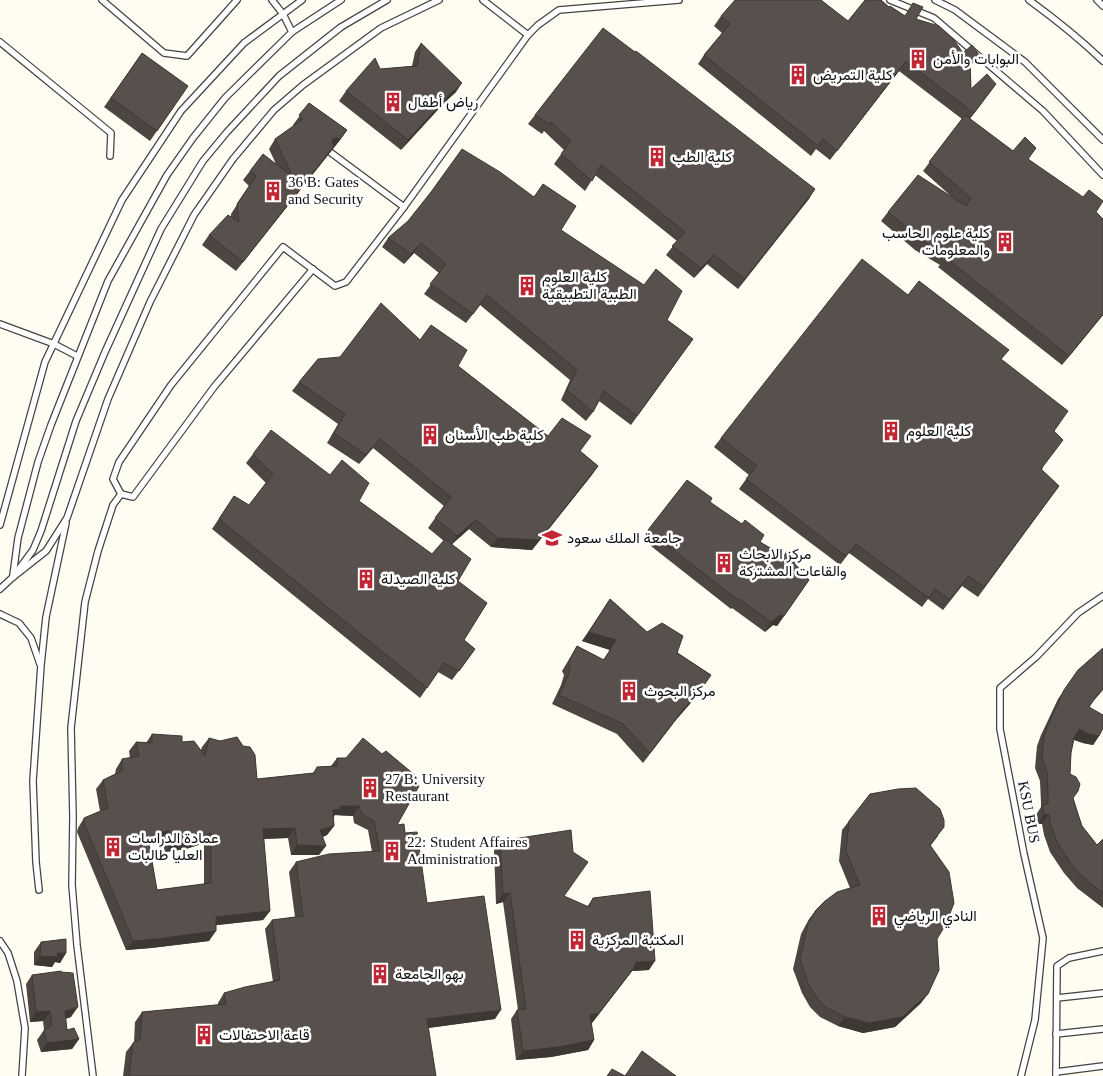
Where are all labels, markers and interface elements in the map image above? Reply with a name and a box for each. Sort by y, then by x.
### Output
building icon: البوابات والأمن [907,48,929,70]
place label: البوابات والأمن [933,50,1019,69]
building icon: كلية التمريض [787,64,809,86]
place label: كلية التمريض [813,67,893,85]
building icon: رياض أطفال [382,91,404,113]
place label: رياض أطفال [408,94,478,112]
building icon: كلية الطب [646,146,668,168]
place label: كلية الطب [672,149,733,166]
place label: 36 B: Gates and Security [288,174,364,207]
building icon: 36 B: Gates and Security [262,180,284,202]
place label: كلية علوم الحاسب والمعلومات [882,225,990,259]
building icon: كلية علوم الحاسب والمعلومات [994,231,1016,253]
place label: كلية العلوم الطبية التطبيقية [542,269,637,303]
building icon: كلية العلوم الطبية التطبيقية [516,275,538,297]
building icon: كلية العلوم [880,420,902,442]
place label: كلية العلوم [906,423,971,441]
building icon: كلية طب الأسنان [419,424,441,446]
place label: كلية طب الأسنان [445,426,544,444]
school or university icon: جامعة الملك سعود [541,527,563,549]
place label: جامعة الملك سعود [567,530,682,547]
place label: مركز الابحاث والقاعات المشتركة [739,546,847,580]
building icon: مركز الابحاث والقاعات المشتركة [713,552,735,574]
building icon: كلية الصيدلة [355,568,377,590]
place label: كلية الصيدلة [381,571,456,588]
building icon: مركز البحوث [618,680,640,702]
place label: مركز البحوث [644,683,716,700]
place label: 27 B: University Restaurant [385,771,485,804]
building icon: 27 B: University Restaurant [359,777,381,799]
street label: KSU BUS [1015,780,1043,844]
place label: عمادة الدراسات العليا طالبات [128,830,219,864]
place label: 22: Student Affaires Administration [407,834,528,867]
building icon: عمادة الدراسات العليا طالبات [102,836,124,858]
building icon: 22: Student Affaires Administration [381,840,403,862]
building icon: النادي الرياضي [868,905,890,927]
place label: النادي الرياضي [894,908,977,929]
building icon: المكتبة المركزية [566,929,588,951]
place label: المكتبة المركزية [592,932,684,949]
building icon: بهو الجامعة [369,963,391,985]
place label: بهو الجامعة [395,966,464,983]
building icon: قاعة الاحتفالات [193,1024,215,1046]
place label: قاعة الاحتفالات [219,1027,310,1043]

